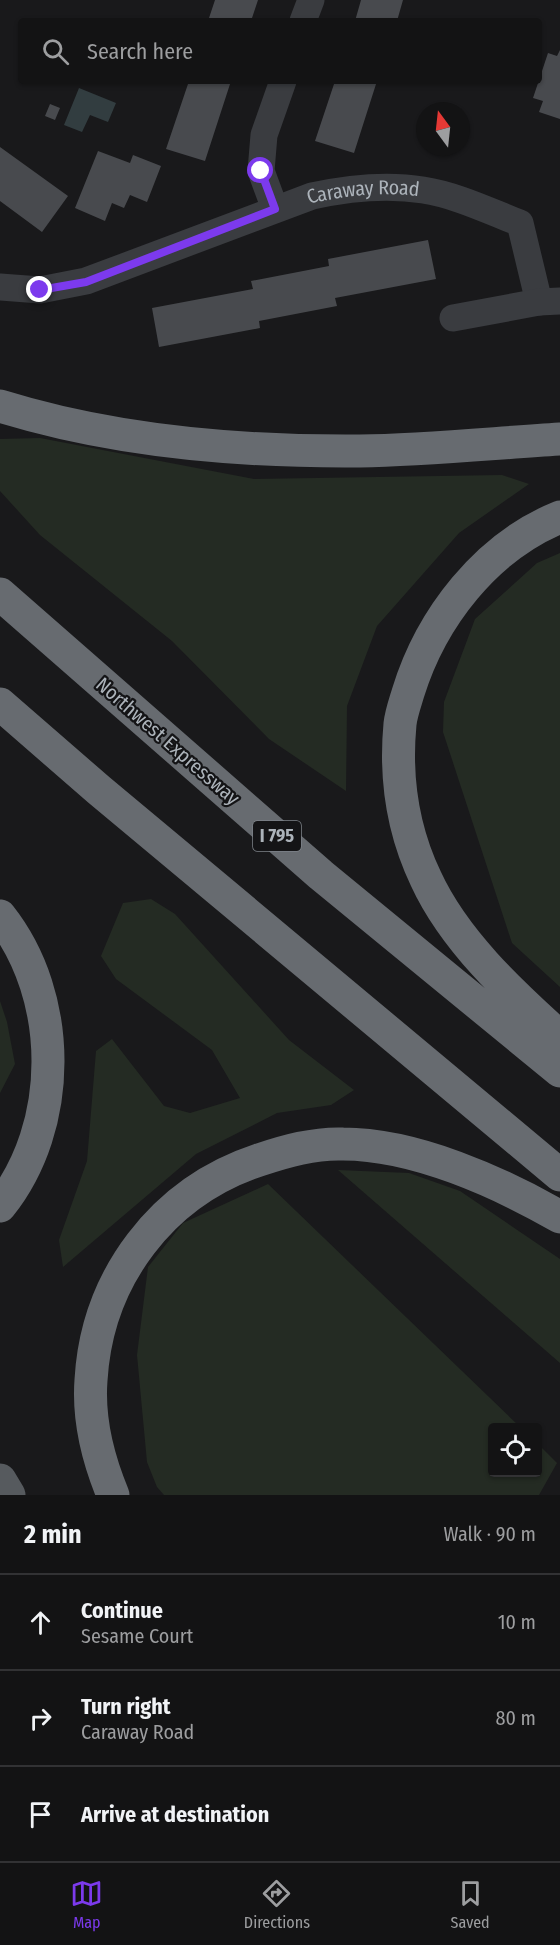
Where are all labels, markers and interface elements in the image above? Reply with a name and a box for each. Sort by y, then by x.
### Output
search box [18,18,542,84]
icon: search [39,35,72,68]
text: Search here [87,38,193,65]
north arrow [416,102,470,156]
route start [247,157,273,183]
street label: Caraway Road [303,175,421,209]
route end [26,276,52,302]
street label: Northwest Expressway [91,672,245,810]
road number: I 795 [253,821,301,851]
map controls [488,1423,542,1477]
button: locate [488,1423,542,1477]
text: 2 min [24,1519,82,1550]
text: Walk · 90 m [444,1522,536,1546]
text: Continue [81,1597,163,1624]
icon: ahead [24,1606,57,1639]
text: 10 m [498,1610,536,1634]
text: Sesame Court [81,1624,193,1648]
text: Turn right [81,1693,170,1720]
icon: right [24,1702,57,1735]
text: 80 m [496,1706,536,1730]
text: Caraway Road [81,1720,194,1744]
icon: arrive [24,1798,57,1831]
text: Arrive at destination [81,1801,269,1828]
tab: Map [70,1877,103,1932]
tab: Directions [244,1877,310,1932]
tab: Saved [451,1877,490,1932]

